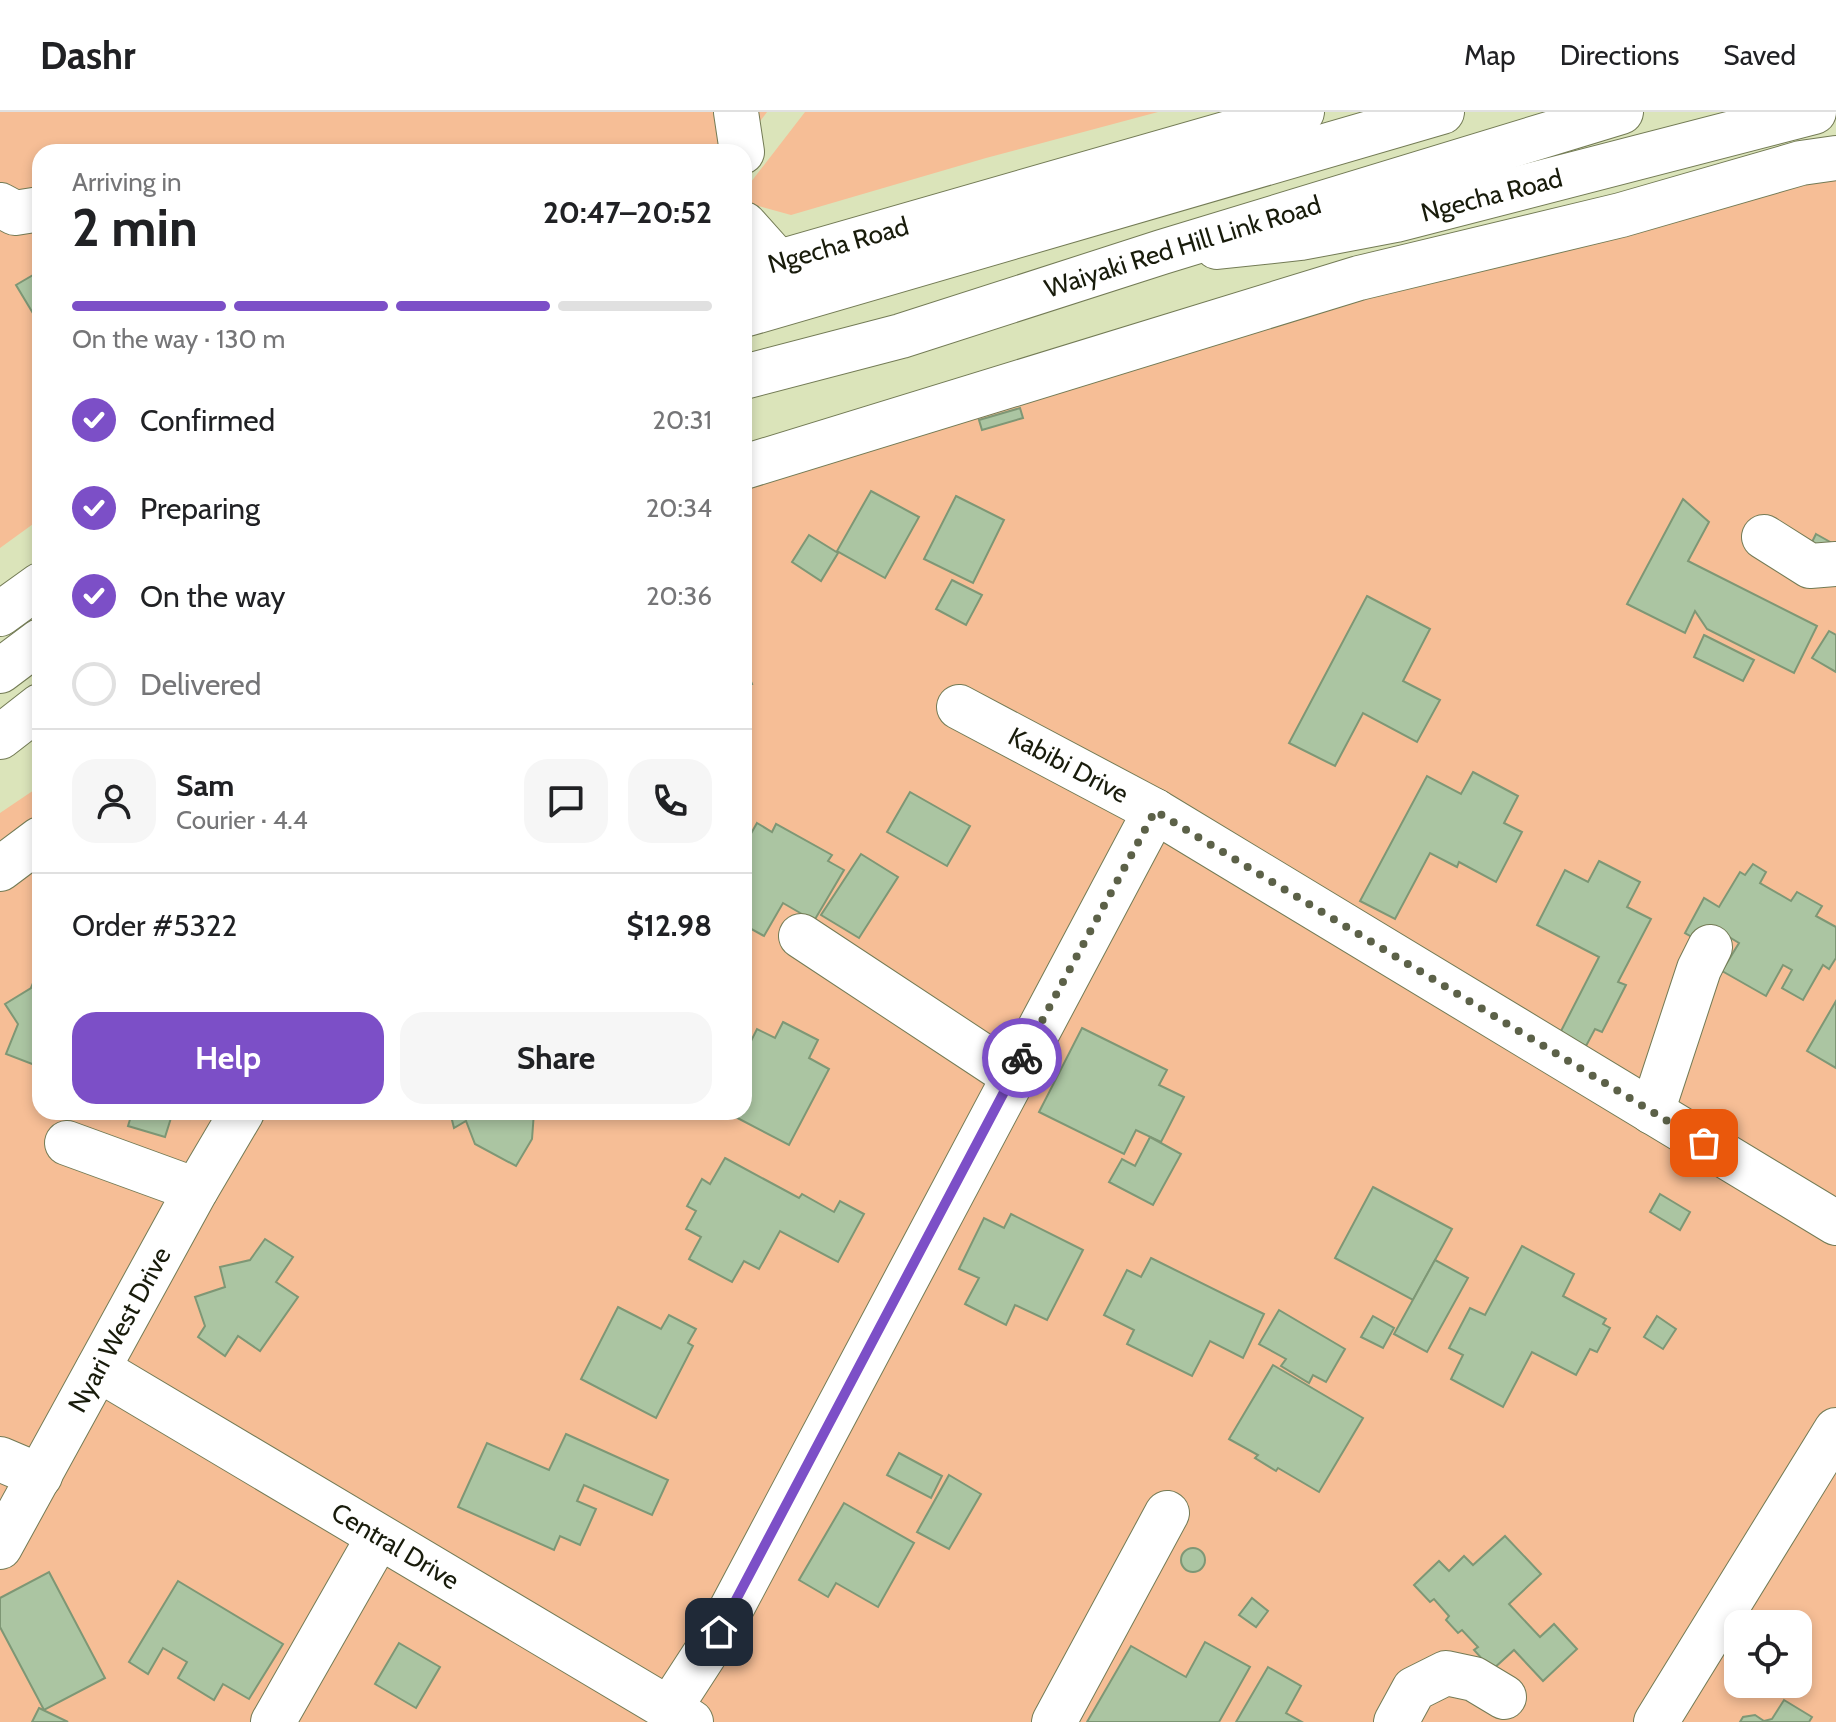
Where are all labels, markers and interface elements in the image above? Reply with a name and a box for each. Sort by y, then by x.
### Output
text: Dashr [40,32,136,79]
text: Map [1464,38,1516,72]
text: Directions [1560,38,1679,72]
text: Saved [1723,38,1796,72]
street label: Ngecha Road [1418,162,1566,229]
text: Arriving in [72,166,182,198]
street label: Waiyaki Red Hill Link Road [1041,188,1325,305]
text: 20:47–20:52 [543,194,712,231]
text: 2 min [72,196,198,259]
street label: Ngecha Road [764,210,912,280]
text: On the way · 130 m [72,323,285,355]
icon: check [72,398,116,442]
text: Confirmed [140,402,275,439]
text: 20:31 [652,404,712,436]
icon: check [72,486,116,530]
text: Preparing [140,490,260,527]
text: 20:34 [646,492,712,524]
icon: check [72,574,116,618]
text: On the way [140,578,285,615]
text: 20:36 [646,580,712,612]
text: Delivered [140,666,261,703]
street label: Kabibi Drive [1003,720,1134,810]
button: person [72,759,156,843]
button: chat [524,759,608,843]
button: phone [628,759,712,843]
text: Sam [176,767,234,804]
text: Courier · 4.4 [176,804,308,836]
text: Order #5322 [72,907,237,944]
text: $12.98 [626,907,712,944]
button: Help [72,1012,384,1104]
button: Share [400,1012,712,1104]
courier [982,1018,1062,1098]
icon: bike [1000,1036,1044,1080]
pin [1670,1109,1738,1177]
icon: bag [1682,1121,1726,1165]
street label: Nyari West Drive [61,1241,178,1418]
street label: Central Drive [326,1496,465,1596]
pin [685,1598,753,1666]
icon: home [697,1610,741,1654]
map controls [1724,1610,1812,1698]
button: locate [1724,1610,1812,1698]

